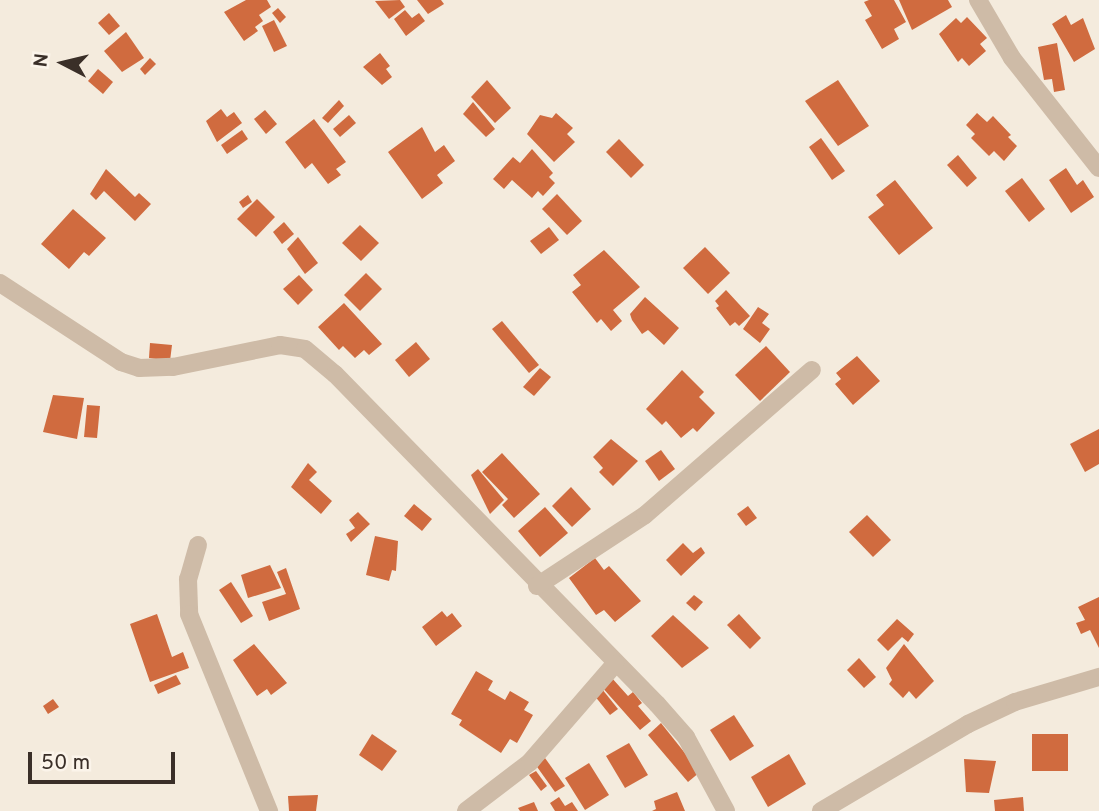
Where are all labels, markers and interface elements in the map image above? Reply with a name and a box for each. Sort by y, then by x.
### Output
north arrow [28,28,98,98]
text: N [29,52,55,69]
scale bar [32,738,178,782]
text: 50 m [41,750,90,777]

